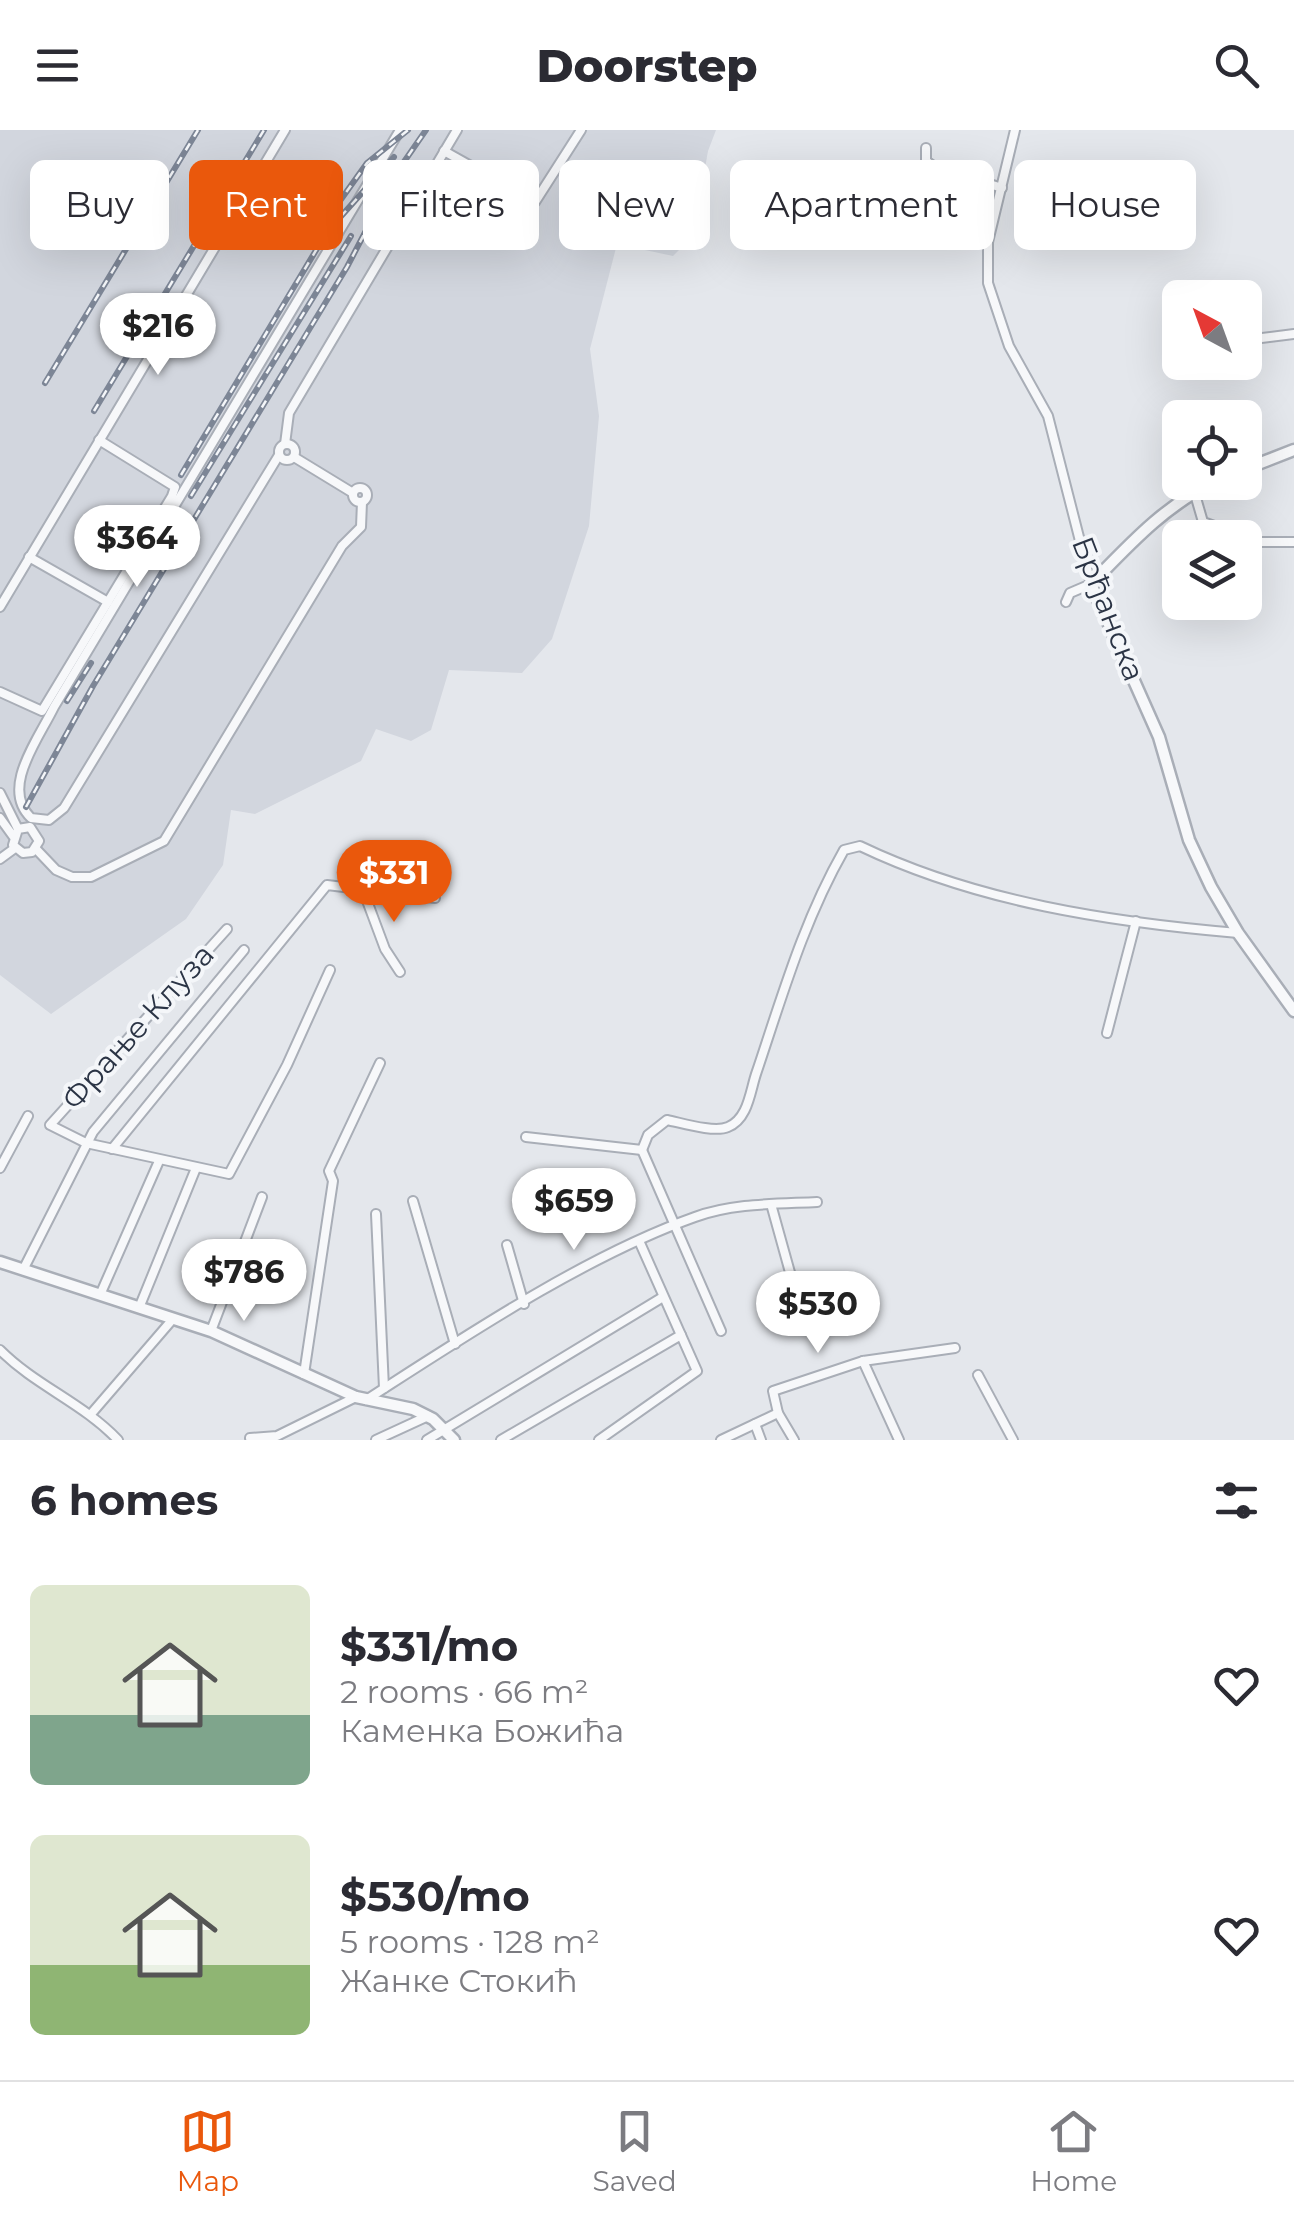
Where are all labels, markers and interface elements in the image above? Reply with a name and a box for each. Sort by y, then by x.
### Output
icon: menu [30,38,85,93]
text: Doorstep [536,38,758,93]
icon: search [1209,38,1264,93]
chip: Buy [30,160,169,250]
chip: Rent [189,160,343,250]
chip: Filters [363,160,539,250]
chip: New [559,160,710,250]
chip: Apartment [730,160,994,250]
chip: House [1014,160,1196,250]
north arrow [1162,280,1262,380]
map controls [1162,280,1262,620]
pin: $216 [99,293,217,378]
text: $216 [122,306,194,345]
button: locate [1162,400,1262,500]
pin: $364 [78,505,196,590]
text: $364 [96,518,178,557]
button: layers [1162,520,1262,620]
street label: Брђанска [1064,531,1153,686]
pin: $331 [335,840,453,925]
text: $331 [359,853,429,892]
street label: Фрање Клуза [54,936,222,1117]
pin: $659 [515,1168,633,1253]
text: $659 [534,1181,614,1220]
pin: $786 [185,1239,303,1324]
text: $786 [204,1252,284,1291]
pin: $530 [759,1271,877,1356]
text: $530 [778,1284,858,1323]
icon: filters [1209,1473,1264,1528]
text: 6 homes [30,1474,218,1526]
text: $331/mo [340,1620,518,1672]
icon: home [110,1625,230,1745]
icon: heart [1209,1658,1264,1713]
text: 2 rooms · 66 m² [340,1672,589,1711]
text: Каменка Божића [340,1711,624,1750]
text: $530/mo [340,1870,530,1922]
icon: home [110,1875,230,1995]
icon: heart [1209,1908,1264,1963]
text: 5 rooms · 128 m² [340,1922,600,1961]
text: Жанке Стокић [340,1961,578,2000]
tab: Map [177,2104,239,2198]
tab: Saved [593,2104,677,2198]
tab: Home [1030,2104,1117,2198]

